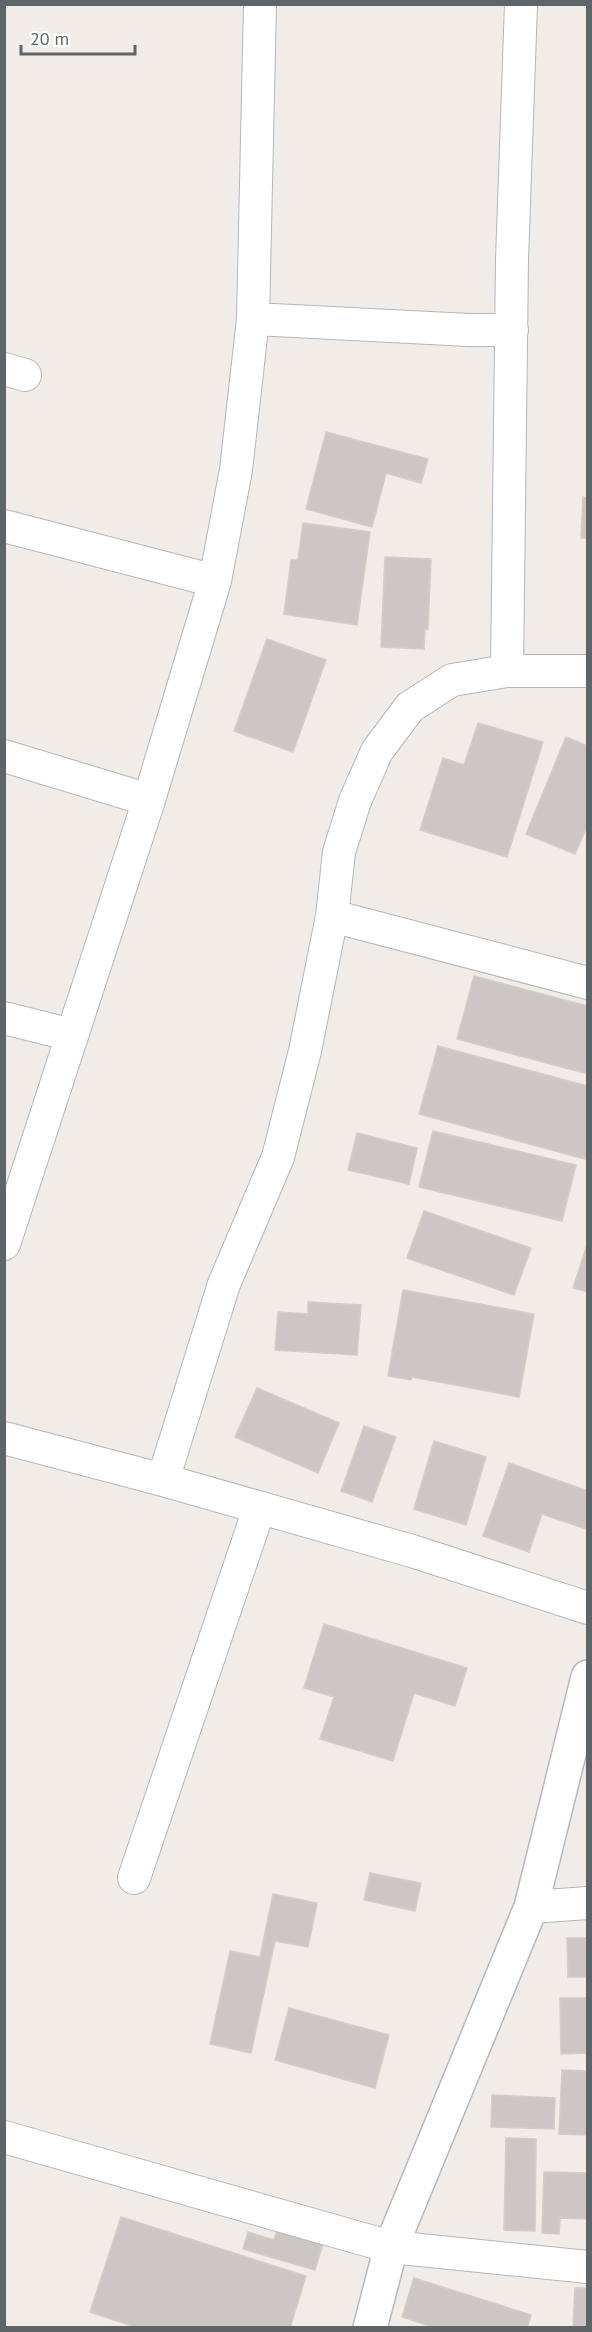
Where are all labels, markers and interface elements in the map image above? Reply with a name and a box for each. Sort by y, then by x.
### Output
scale bar [21,18,135,56]
text: 20 m [30,27,69,50]

